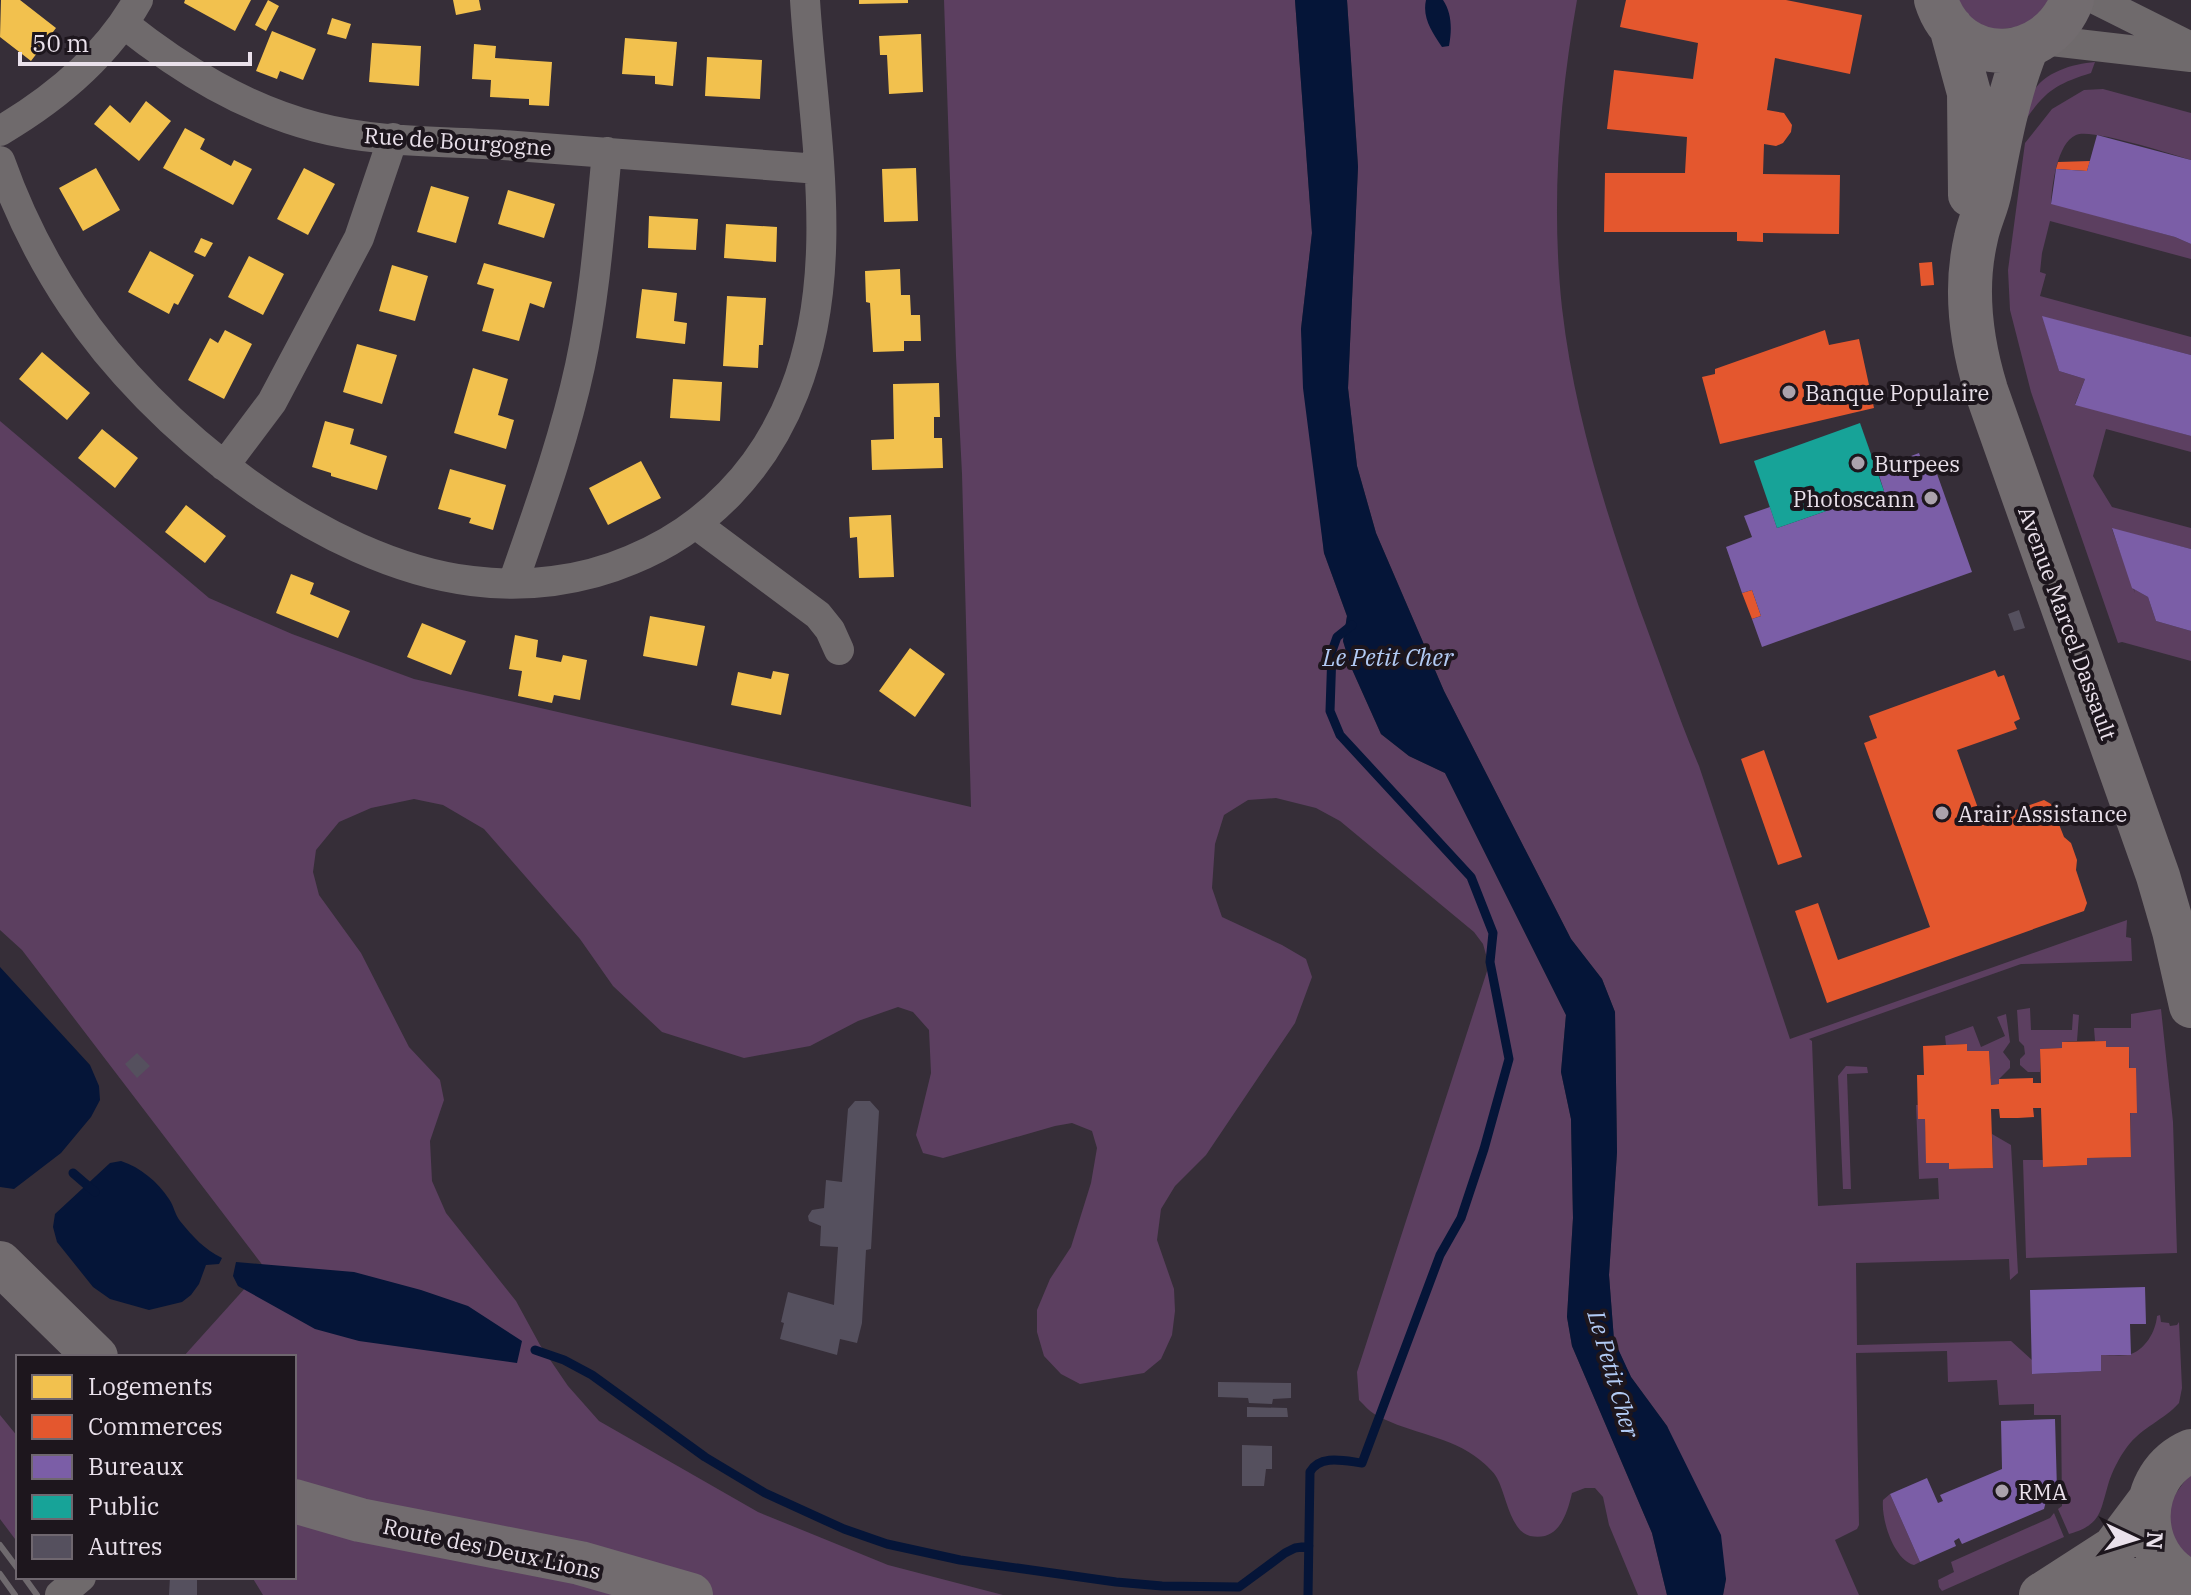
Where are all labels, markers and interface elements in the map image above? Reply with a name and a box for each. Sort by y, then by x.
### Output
scale bar [20,16,250,66]
text: 50 m [32,27,89,59]
street label: Rue de Bourgogne [363,120,553,162]
place label: Banque Populaire [1805,378,1989,407]
marker: Banque Populaire [1780,383,1798,401]
place label: Burpees [1874,449,1960,478]
marker: Burpees [1849,454,1867,472]
place label: Photoscann [1793,484,1915,513]
marker: Photoscann [1922,489,1940,507]
street label: Avenue Marcel Dassault [2012,502,2124,744]
water label: Le Petit Cher [1322,641,1455,673]
place label: Arair Assistance [1958,799,2127,828]
marker: Arair Assistance [1933,804,1951,822]
water label: Le Petit Cher [1580,1306,1648,1443]
legend [16,1355,296,1579]
text: Logements [88,1370,213,1402]
text: Commerces [88,1410,223,1442]
text: Bureaux [88,1450,184,1482]
place label: RMA [2018,1477,2067,1506]
marker: RMA [1993,1482,2011,1500]
text: Public [88,1490,159,1522]
north arrow [2095,1499,2175,1579]
street label: Route des Deux Lions [381,1511,603,1585]
text: Autres [88,1530,163,1562]
text: N [2140,1531,2171,1550]

